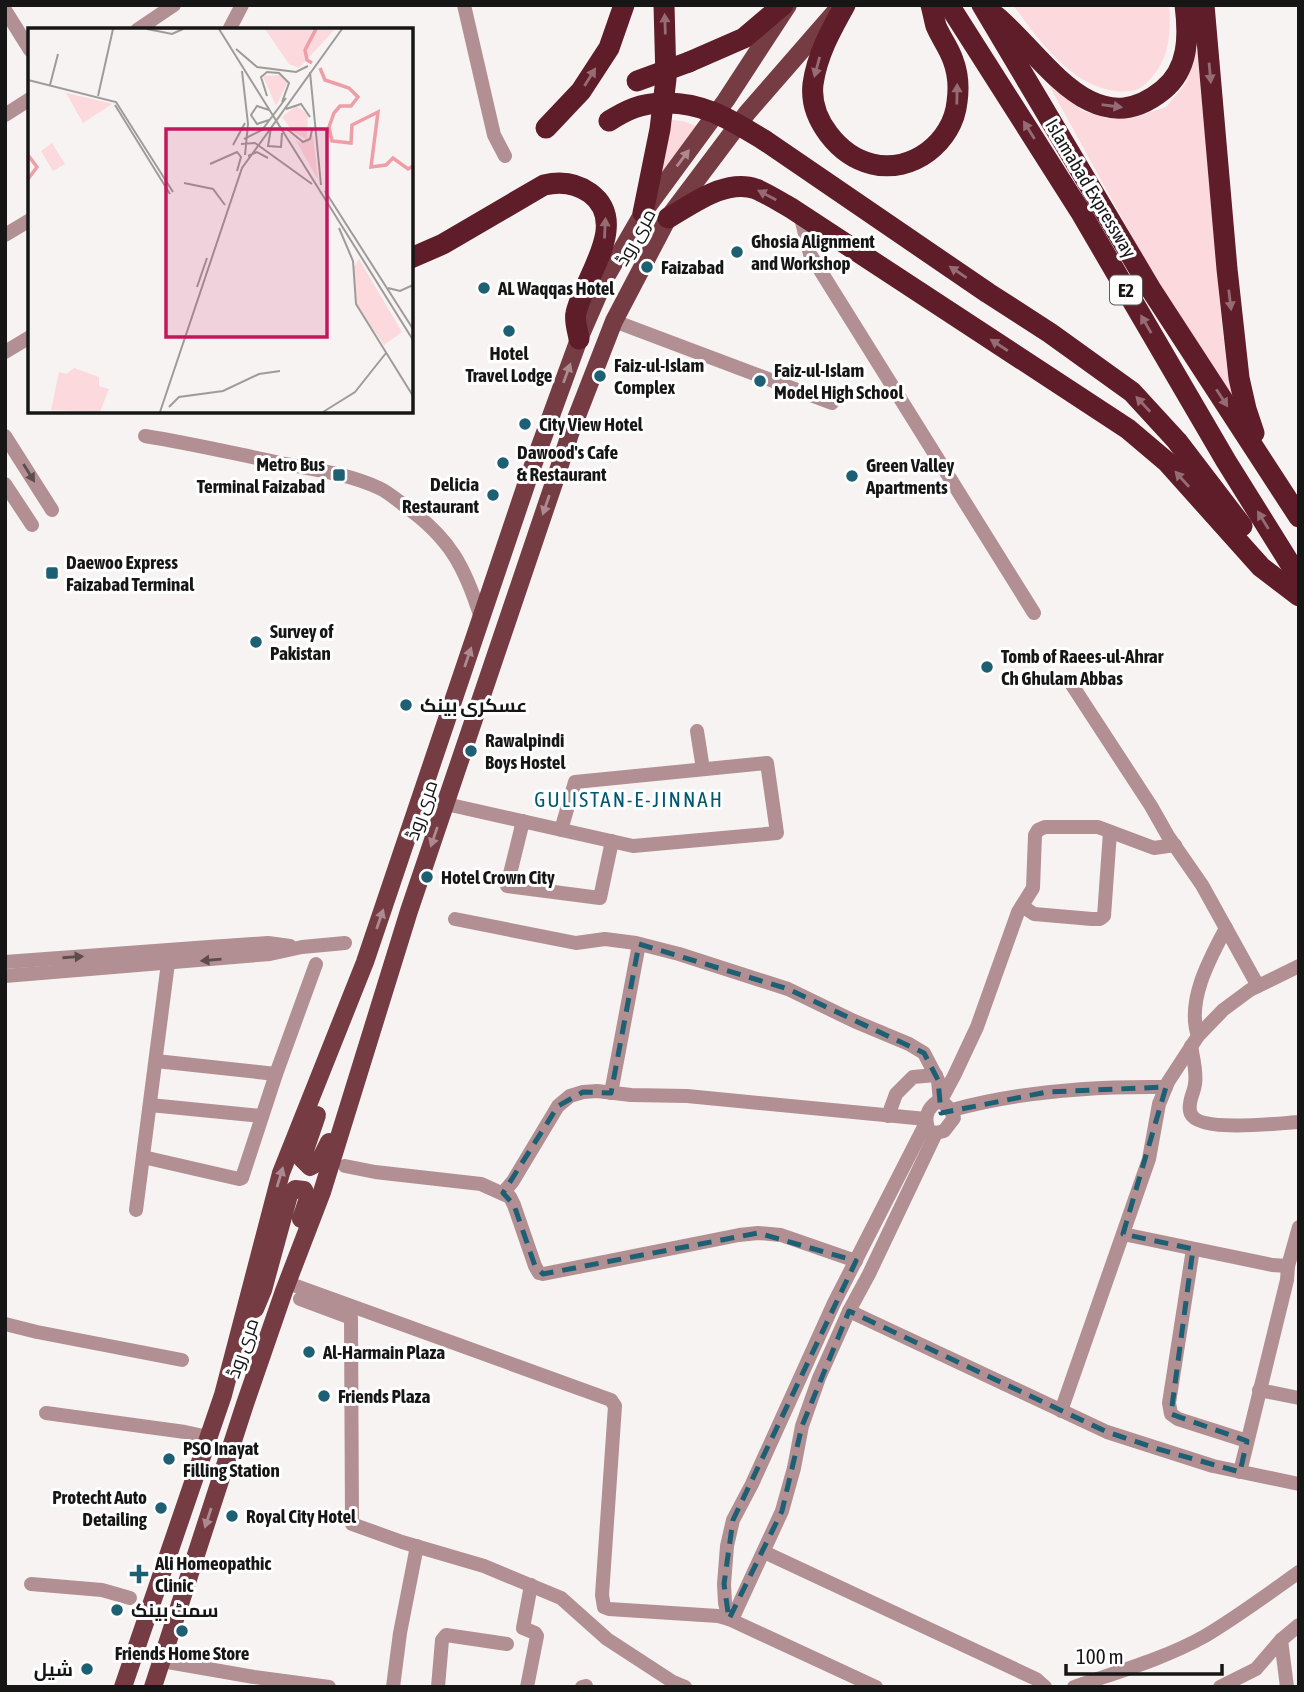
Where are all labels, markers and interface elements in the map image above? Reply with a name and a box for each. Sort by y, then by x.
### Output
one-way arrow [659,13,670,35]
inset map [28,28,413,413]
one-way arrow [811,56,822,78]
one-way arrow [1205,62,1216,84]
one-way arrow [584,67,597,86]
one-way arrow [951,82,963,104]
one-way arrow [1101,101,1123,112]
street label: Islamabad Expressway [1041,115,1141,261]
one-way arrow [1022,120,1035,139]
one-way arrow [676,149,690,167]
one-way arrow [757,189,777,200]
street label: مری روڈ [610,205,661,270]
one-way arrow [599,217,610,239]
place label: Ghosia Alignment and Workshop [751,230,875,274]
marker: Ghosia Alignment and Workshop [729,244,745,260]
place label: Faizabad [661,256,724,278]
marker: Faizabad [639,259,655,275]
one-way arrow [948,266,968,279]
road number: E2 [1110,276,1142,304]
place label: AL Waqqas Hotel [497,277,615,299]
marker: AL Waqqas Hotel [476,280,492,296]
one-way arrow [1225,289,1236,311]
one-way arrow [1140,315,1153,334]
marker: Hotel Travel Lodge [501,323,517,339]
one-way arrow [990,338,1008,352]
place label: Hotel Travel Lodge [466,342,553,386]
place label: Faiz-ul-Islam Complex [614,354,704,398]
place label: Faiz-ul-Islam Model High School [774,359,904,403]
one-way arrow [562,363,573,384]
marker: Faiz-ul-Islam Complex [592,368,608,384]
marker: Faiz-ul-Islam Model High School [752,373,768,389]
one-way arrow [1215,388,1228,408]
one-way arrow [1135,395,1151,413]
place label: City View Hotel [539,413,644,435]
marker: City View Hotel [517,416,533,432]
place label: Dawood's Cafe & Restaurant [517,441,619,485]
place label: Metro Bus Terminal Faizabad [197,453,325,497]
place label: Green Valley Apartments [865,454,955,498]
marker: Dawood's Cafe & Restaurant [495,455,511,471]
one-way arrow [22,463,35,483]
marker: Metro Bus Terminal Faizabad [331,467,347,483]
marker: Green Valley Apartments [844,468,860,484]
one-way arrow [1174,470,1190,488]
place label: Delicia Restaurant [402,473,480,517]
marker: Delicia Restaurant [485,487,501,503]
one-way arrow [540,495,551,516]
one-way arrow [1256,510,1269,529]
place label: Daewoo Express Faizabad Terminal [66,551,195,595]
marker: Daewoo Express Faizabad Terminal [44,565,60,581]
place label: Survey of Pakistan [270,620,334,664]
marker: Survey of Pakistan [248,634,264,650]
place label: Tomb of Raees-ul-Ahrar Ch Ghulam Abbas [1001,645,1164,689]
one-way arrow [463,647,474,668]
marker: Tomb of Raees-ul-Ahrar Ch Ghulam Abbas [979,659,995,675]
place label: عسکری بینک [420,694,527,717]
marker: عسکری بینک [398,697,414,713]
place label: Rawalpindi Boys Hostel [485,729,566,773]
marker: Rawalpindi Boys Hostel [463,743,479,759]
street label: مری روڈ [400,777,442,843]
district label: GULISTAN-E-JINNAH [534,787,724,811]
one-way arrow [428,827,439,848]
place label: Hotel Crown City [441,866,555,888]
marker: Hotel Crown City [419,869,435,885]
one-way arrow [375,909,386,930]
one-way arrow [63,951,85,962]
one-way arrow [200,954,222,965]
one-way arrow [276,1166,286,1187]
street label: مری روڈ [221,1315,263,1381]
place label: Al-Harmain Plaza [322,1341,445,1363]
marker: Al-Harmain Plaza [301,1344,317,1360]
place label: Friends Plaza [338,1385,430,1407]
marker: Friends Plaza [316,1388,332,1404]
place label: PSO Inayat Filling Station [183,1437,280,1481]
marker: PSO Inayat Filling Station [161,1451,177,1467]
place label: Protecht Auto Detailing [52,1486,148,1530]
marker: Protecht Auto Detailing [153,1500,169,1516]
place label: Royal City Hotel [246,1505,357,1527]
one-way arrow [202,1507,213,1528]
marker: Royal City Hotel [224,1508,240,1524]
place label: Ali Homeopathic Clinic [154,1552,271,1596]
marker: Ali Homeopathic Clinic [129,1564,149,1584]
place label: سمٹ بینک [131,1599,218,1621]
marker: سمٹ بینک [109,1602,125,1618]
marker: Friends Home Store [174,1623,190,1639]
scale bar [1066,1632,1222,1676]
place label: Friends Home Store [115,1642,250,1664]
text: 100 m [1076,1644,1124,1668]
place label: شیل [34,1658,73,1681]
marker: شیل [79,1661,95,1677]

